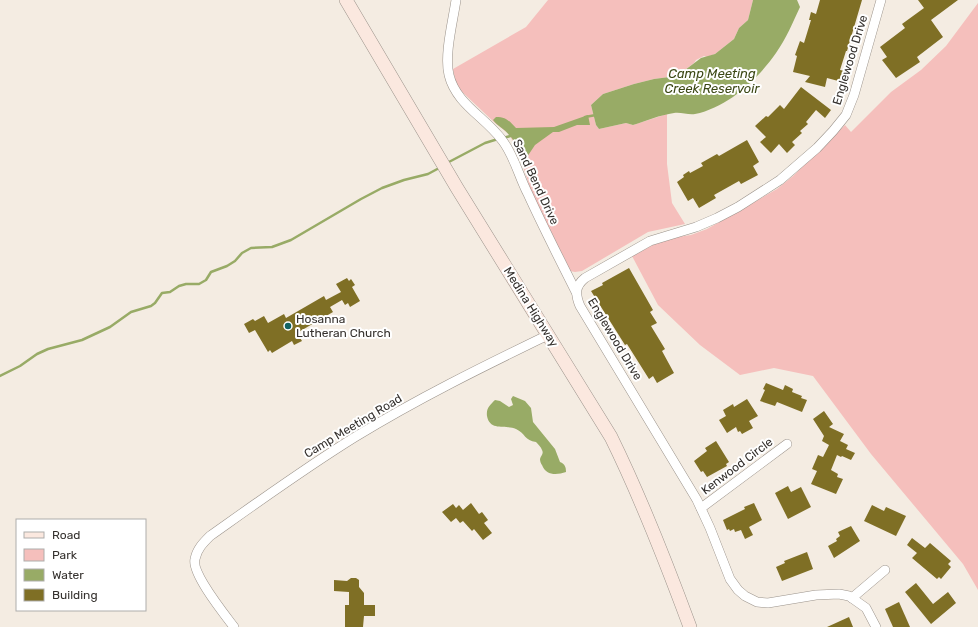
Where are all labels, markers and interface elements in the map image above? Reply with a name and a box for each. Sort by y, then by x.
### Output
street label: Englewood Drive [830,13,870,107]
water label: Camp Meeting Creek Reservoir [665,66,760,96]
street label: Sand Bend Drive [510,137,562,227]
street label: Medina Highway [501,264,561,350]
street label: Englewood Drive [585,295,645,383]
place label: Hosanna Lutheran Church [296,312,391,340]
marker: Hosanna Lutheran Church [283,321,293,331]
street label: Camp Meeting Road [302,391,404,461]
street label: Kenwood Circle [699,434,776,497]
legend [16,519,146,611]
text: Road [52,528,80,542]
text: Park [52,548,78,562]
text: Water [52,568,84,582]
text: Building [52,588,98,602]

